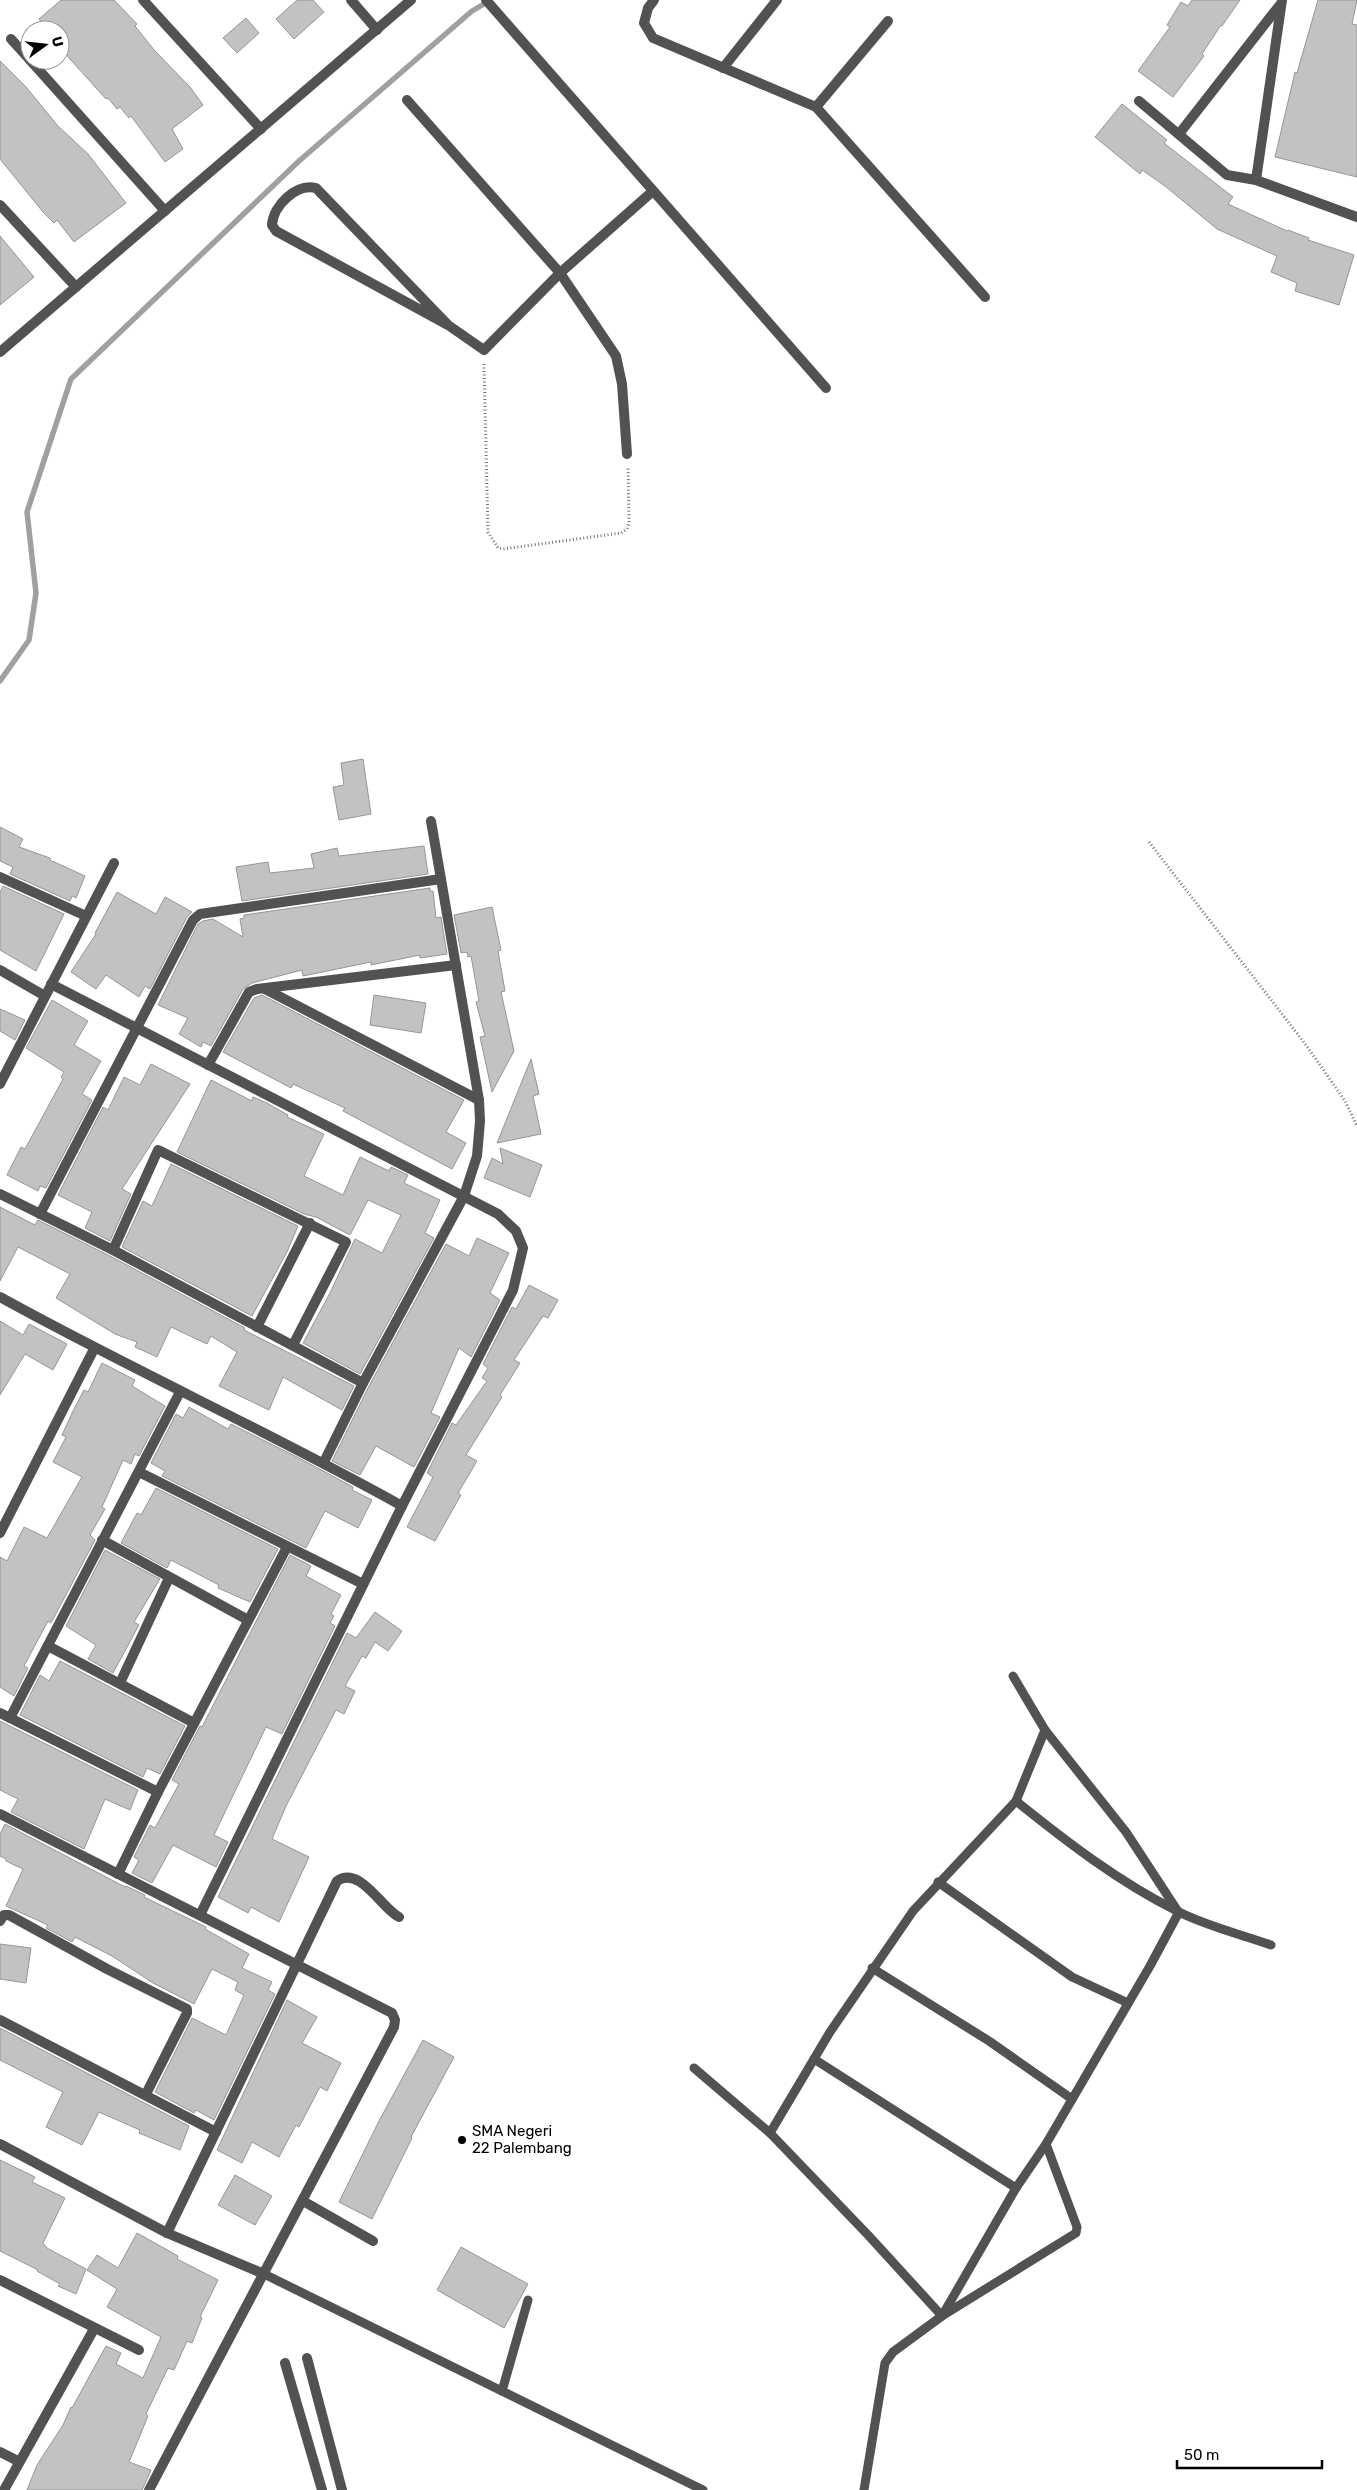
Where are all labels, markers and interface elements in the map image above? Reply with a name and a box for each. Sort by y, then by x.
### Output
north arrow [20,20,70,70]
text: U [48,35,67,49]
place label: SMA Negeri 22 Palembang [472,2122,572,2157]
marker: SMA Negeri 22 Palembang [456,2134,468,2146]
scale bar [1177,2438,1322,2470]
text: 50 m [1184,2446,1219,2464]

